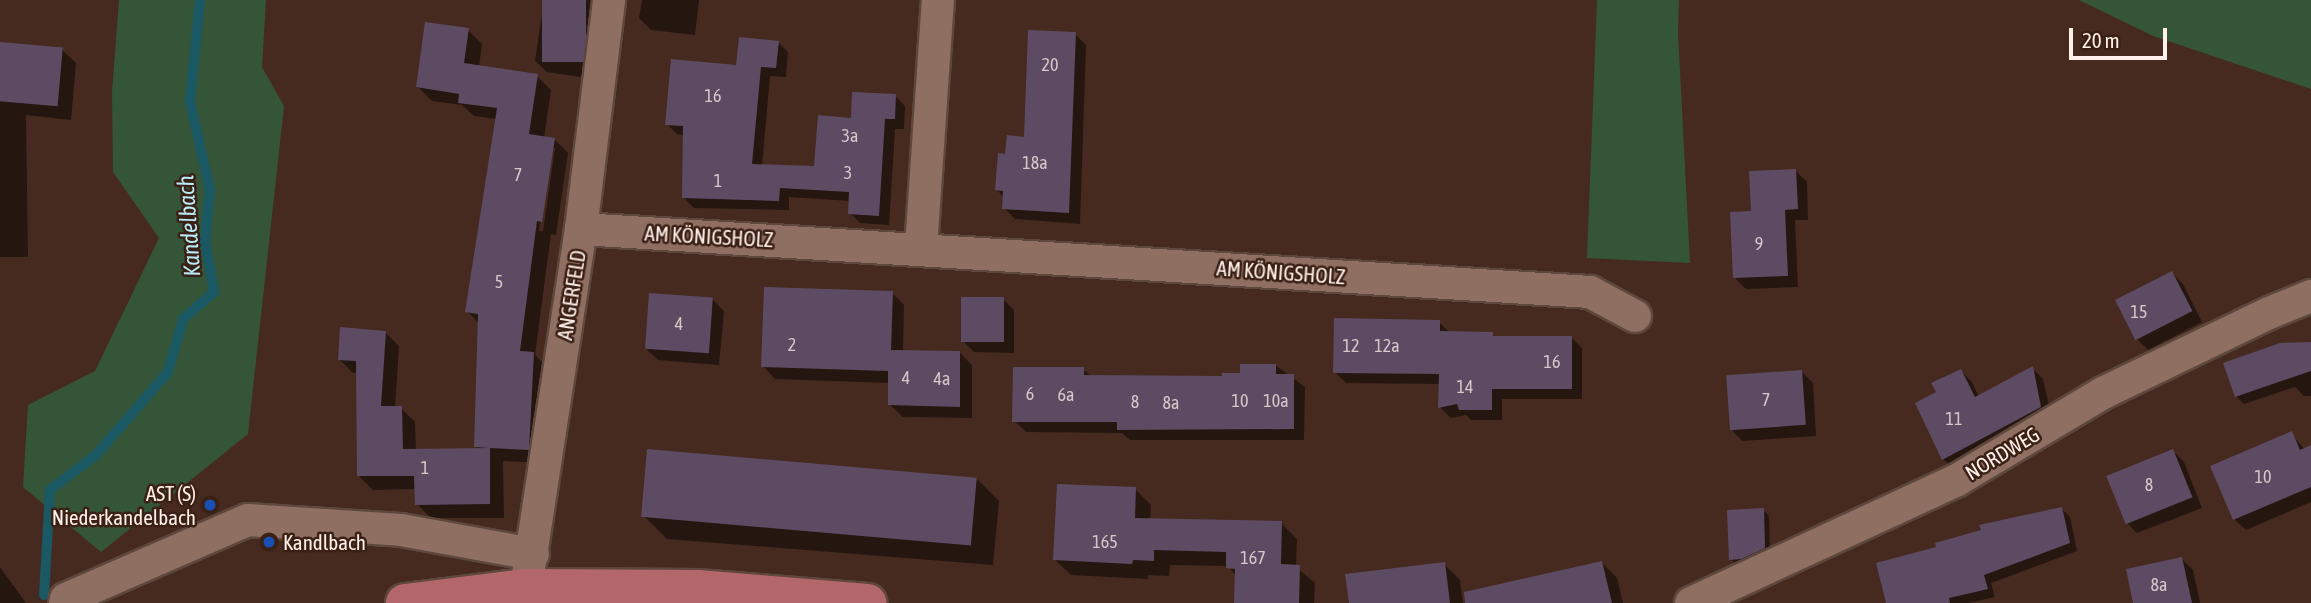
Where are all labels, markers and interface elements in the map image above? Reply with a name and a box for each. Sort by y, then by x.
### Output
scale bar [2073,14,2171,58]
text: 20 m [2082,28,2120,52]
house number: 20 [1042,54,1058,76]
house number: 16 [705,85,721,107]
house number: 3a [842,125,858,147]
house number: 18a [1022,152,1048,174]
house number: 3 [844,162,852,184]
house number: 7 [514,164,522,186]
house number: 1 [714,170,722,192]
water label: Kandelbach [172,174,206,278]
street label: AM KÖNIGSHOLZ [644,220,774,252]
house number: 9 [1755,233,1763,255]
street label: ANGERFELD [551,248,591,342]
street label: AM KÖNIGSHOLZ [1216,255,1346,289]
house number: 5 [495,271,503,293]
house number: 15 [2131,301,2147,323]
house number: 4 [675,313,683,335]
house number: 2 [788,334,796,356]
house number: 12 [1343,335,1359,357]
house number: 12a [1374,335,1400,357]
house number: 16 [1544,351,1560,373]
house number: 4 [902,367,910,389]
house number: 4a [934,368,950,390]
house number: 14 [1457,376,1473,398]
house number: 6 [1026,383,1034,405]
house number: 6a [1058,384,1074,406]
house number: 7 [1762,389,1770,411]
house number: 10 [1232,390,1248,412]
house number: 10a [1263,390,1289,412]
house number: 8 [1131,391,1139,413]
house number: 8a [1163,392,1179,414]
house number: 11 [1946,408,1962,430]
street label: NORDWEG [1960,421,2044,485]
house number: 1 [421,457,429,479]
house number: 10 [2255,466,2271,488]
house number: 8 [2145,474,2153,496]
place label: AST (S) Niederkandelbach [52,480,196,530]
marker: AST (S) Niederkandelbach [202,497,218,513]
place label: Kandlbach [283,529,366,555]
house number: 165 [1092,531,1118,553]
marker: Kandlbach [261,534,277,550]
house number: 167 [1240,547,1266,569]
house number: 8a [2151,574,2167,596]

